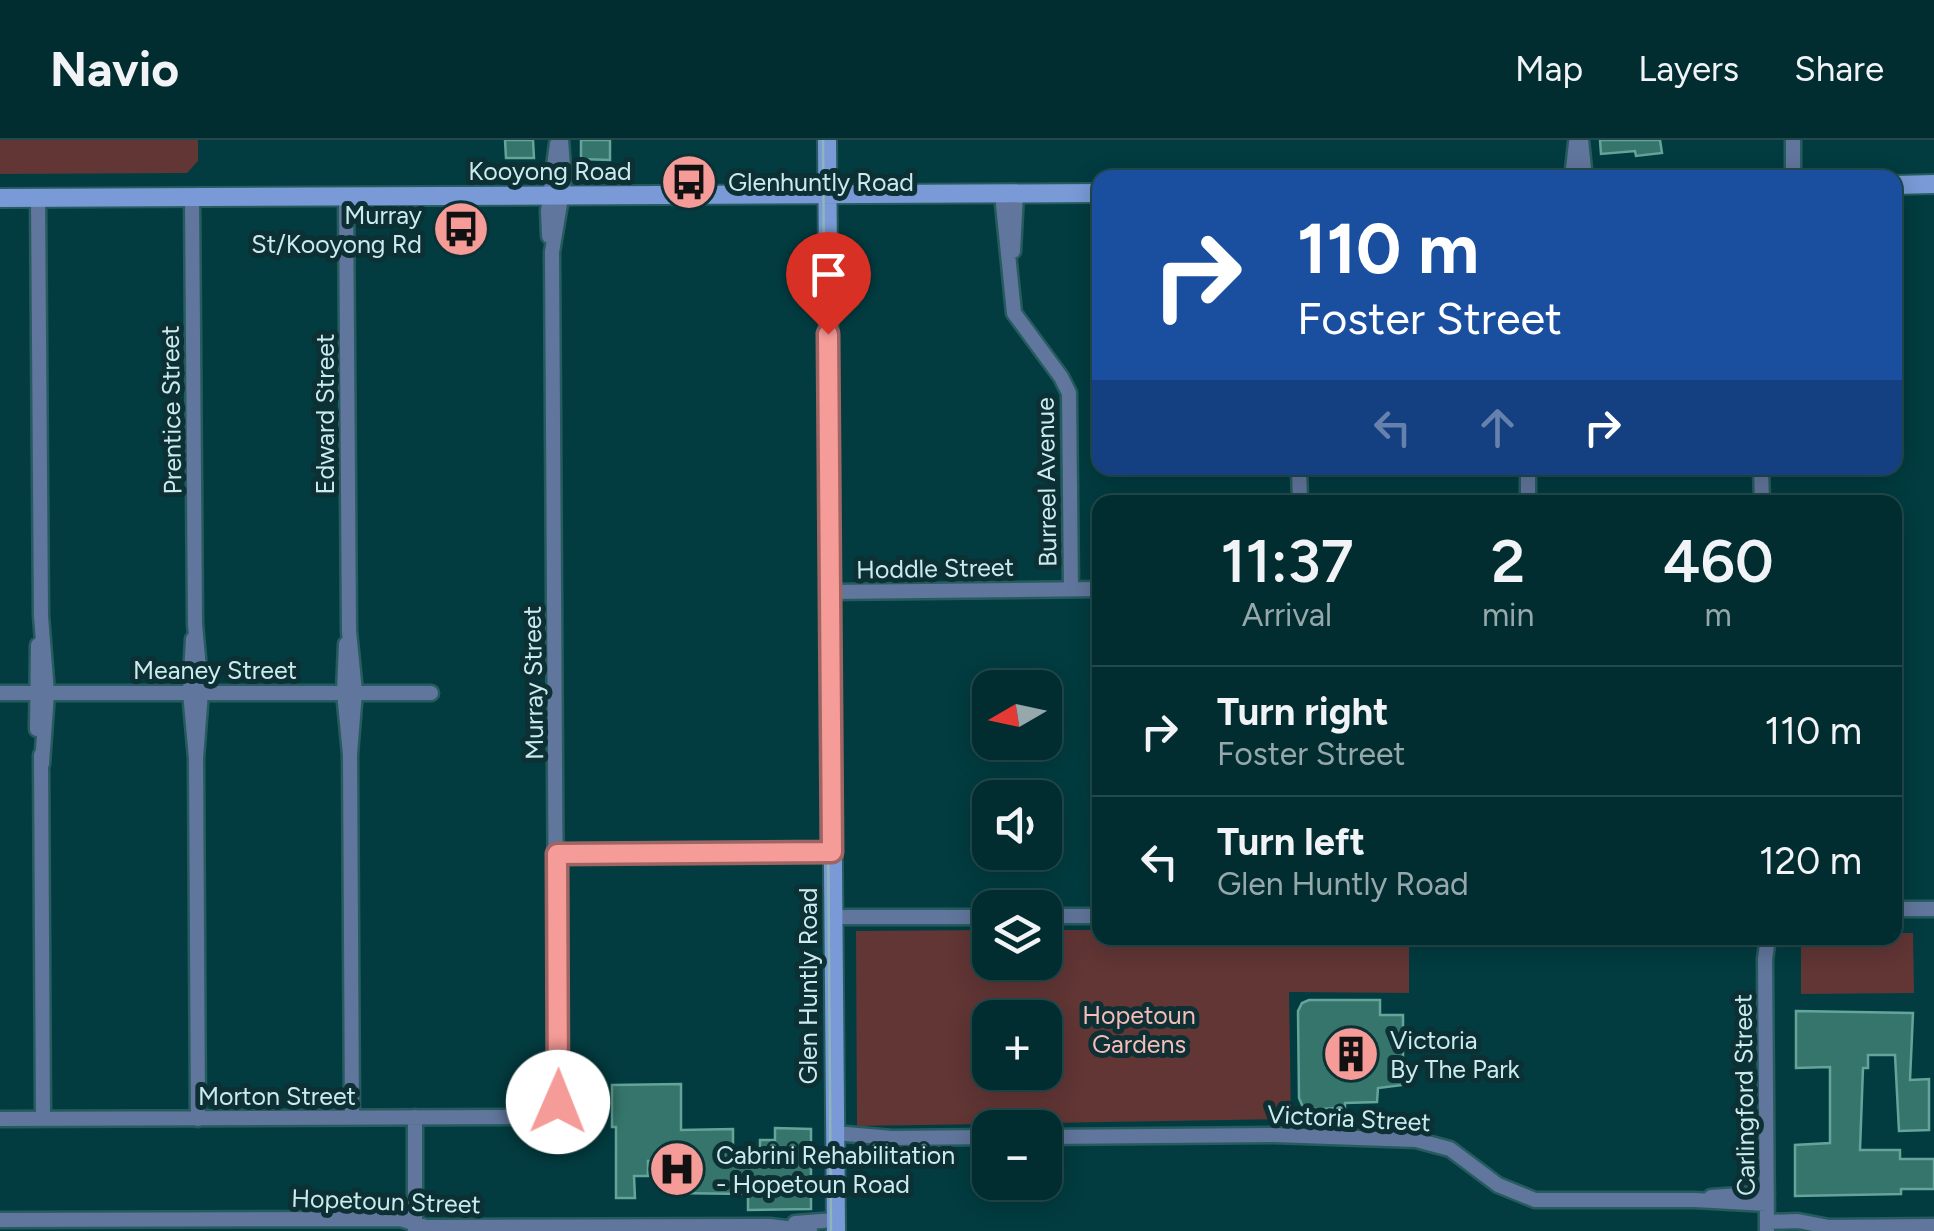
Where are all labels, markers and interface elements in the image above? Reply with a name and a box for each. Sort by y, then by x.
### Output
text: Navio [50,40,179,98]
text: Map [1515,48,1583,90]
text: Layers [1638,48,1739,90]
text: Share [1794,48,1884,90]
bus stop icon: Glenhuntly Road [659,152,719,212]
street label: Kooyong Road [468,156,632,186]
place label: Glenhuntly Road [728,167,914,197]
bus stop icon: Murray St/Kooyong Rd [431,199,491,259]
place label: Murray St/Kooyong Rd [251,200,422,259]
text: 110 m [1297,206,1479,291]
icon: right [1132,210,1262,340]
pin [786,232,871,335]
icon: arrive [801,247,856,302]
text: Foster Street [1297,291,1562,345]
street label: Prentice Street [155,325,187,495]
street label: Edward Street [310,334,340,494]
street label: Burreel Avenue [1030,397,1062,567]
icon: left [1365,400,1420,455]
icon: ahead [1470,400,1525,455]
icon: right [1575,400,1630,455]
text: 11:37 [1220,525,1354,597]
text: 2 [1491,525,1525,597]
text: 460 [1663,525,1774,597]
street label: Hoddle Street [856,552,1014,584]
text: Arrival [1242,596,1332,634]
text: min [1482,596,1534,634]
text: m [1705,596,1732,634]
street label: Murray Street [517,606,549,760]
street label: Meaney Street [133,655,297,685]
north arrow [972,670,1062,760]
map controls [972,670,1062,1200]
text: Turn right [1217,689,1389,735]
icon: right [1132,704,1187,759]
text: 110 m [1765,708,1862,754]
text: Foster Street [1217,735,1405,773]
button: sound [972,780,1062,870]
text: Turn left [1217,819,1365,865]
icon: left [1132,834,1187,889]
text: 120 m [1759,838,1862,884]
text: Glen Huntly Road [1217,865,1469,903]
street label: Glen Huntly Road [793,888,823,1084]
button: layers [972,890,1062,980]
street label: Carlingford Street [1727,994,1761,1196]
button: + [972,1000,1062,1090]
park label: Hopetoun Gardens [1082,1000,1196,1059]
building icon: Victoria By The Park [1321,1024,1381,1084]
place label: Victoria By The Park [1390,1025,1521,1084]
position arrow [506,1050,610,1154]
street label: Morton Street [198,1081,356,1111]
street label: Victoria Street [1266,1099,1432,1137]
button: − [972,1110,1062,1200]
hospital icon: Cabrini Rehabilitation - Hopetoun Road [647,1139,707,1199]
place label: Cabrini Rehabilitation - Hopetoun Road [716,1140,955,1199]
street label: Hopetoun Street [291,1183,481,1219]

